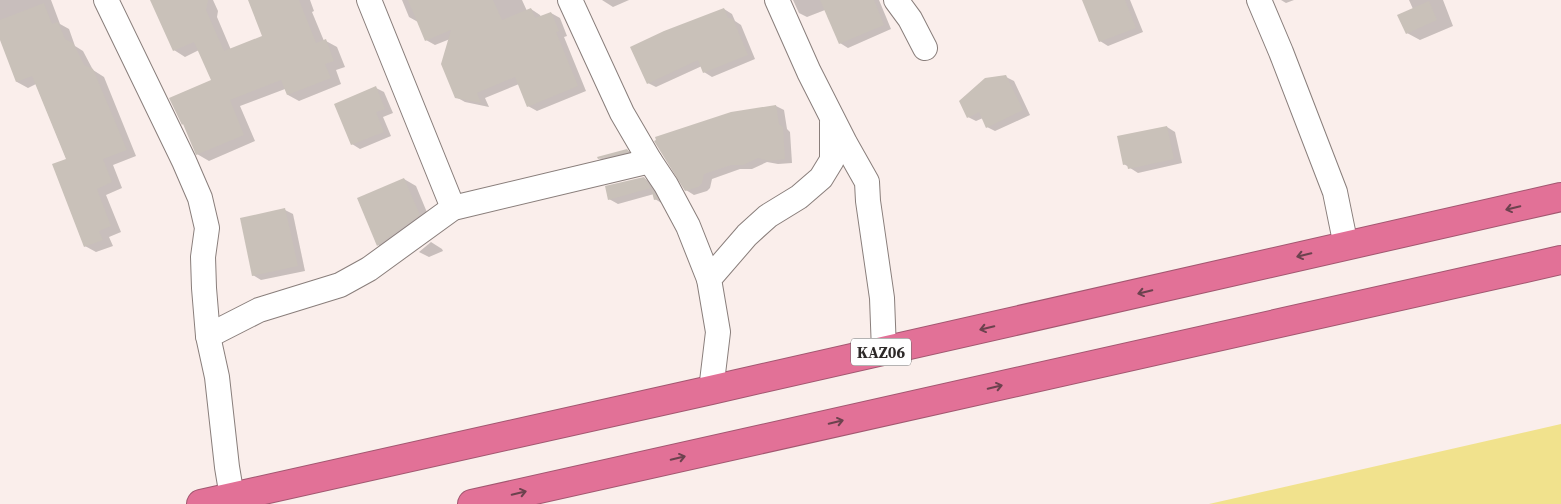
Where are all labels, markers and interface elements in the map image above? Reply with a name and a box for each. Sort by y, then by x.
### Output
one-way arrow [1506,204,1522,213]
one-way arrow [1296,251,1312,260]
one-way arrow [1138,288,1154,297]
one-way arrow [979,324,995,333]
road number: KАZ06 [851,338,911,366]
one-way arrow [987,382,1003,391]
one-way arrow [828,417,844,426]
one-way arrow [669,453,685,462]
one-way arrow [511,488,527,497]

